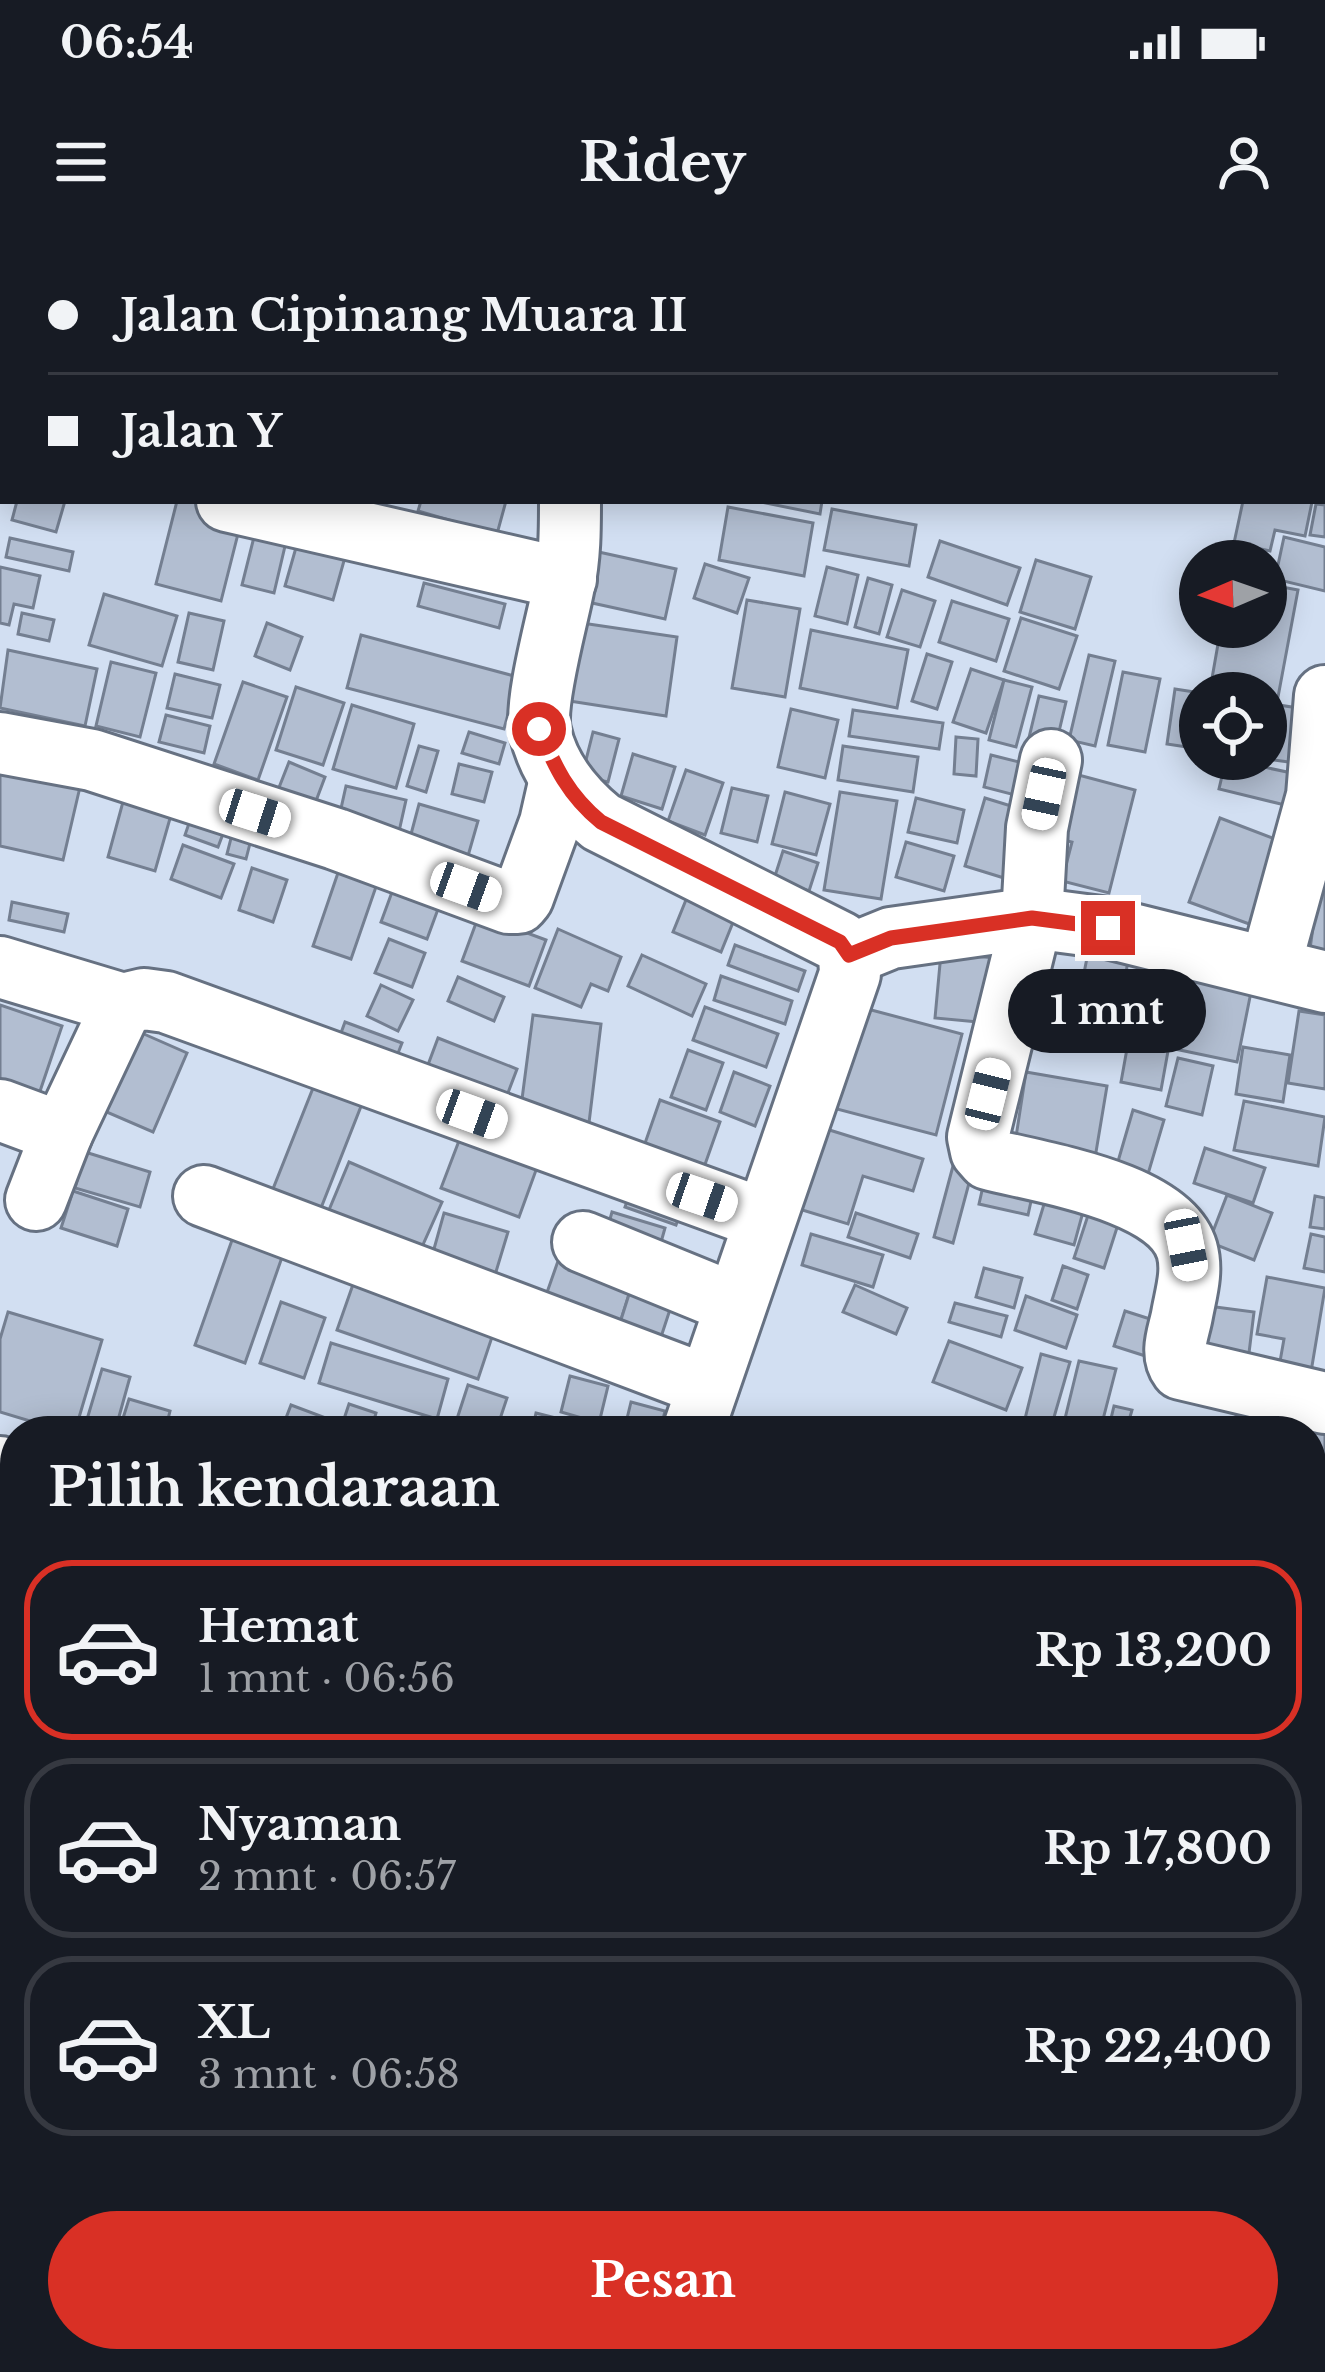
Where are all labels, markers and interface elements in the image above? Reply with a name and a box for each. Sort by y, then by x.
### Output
text: 06:54 [60,14,194,70]
icon: menu [48,129,114,195]
text: Ridey [579,129,746,196]
icon: person [1211,129,1277,195]
text: Jalan Cipinang Muara II [120,287,688,343]
text: Jalan Y [120,403,282,459]
north arrow [1179,540,1287,648]
map controls [1179,540,1287,780]
button: locate [1179,672,1287,780]
route start [512,702,566,756]
car [1019,755,1069,833]
car [215,785,295,841]
car [426,858,506,916]
route end [1081,901,1135,955]
callout: 1 mnt [1009,970,1207,1054]
text: 1 mnt [1050,986,1164,1035]
car [962,1055,1014,1133]
car [432,1085,512,1143]
car [662,1168,742,1226]
car [1161,1206,1211,1284]
text: Pilih kendaraan [48,1454,500,1521]
icon: car [54,1596,162,1704]
text: Hemat [198,1598,359,1654]
text: Rp 13,200 [1035,1622,1272,1678]
text: 1 mnt · 06:56 [198,1654,455,1703]
icon: car [54,1794,162,1902]
text: Nyaman [198,1796,401,1852]
text: Rp 17,800 [1043,1820,1272,1876]
text: 2 mnt · 06:57 [198,1852,456,1901]
icon: car [54,1992,162,2100]
text: XL [198,1994,270,2050]
text: Rp 22,400 [1024,2018,1272,2074]
text: 3 mnt · 06:58 [198,2050,460,2099]
button: Pesan [48,2211,1278,2349]

